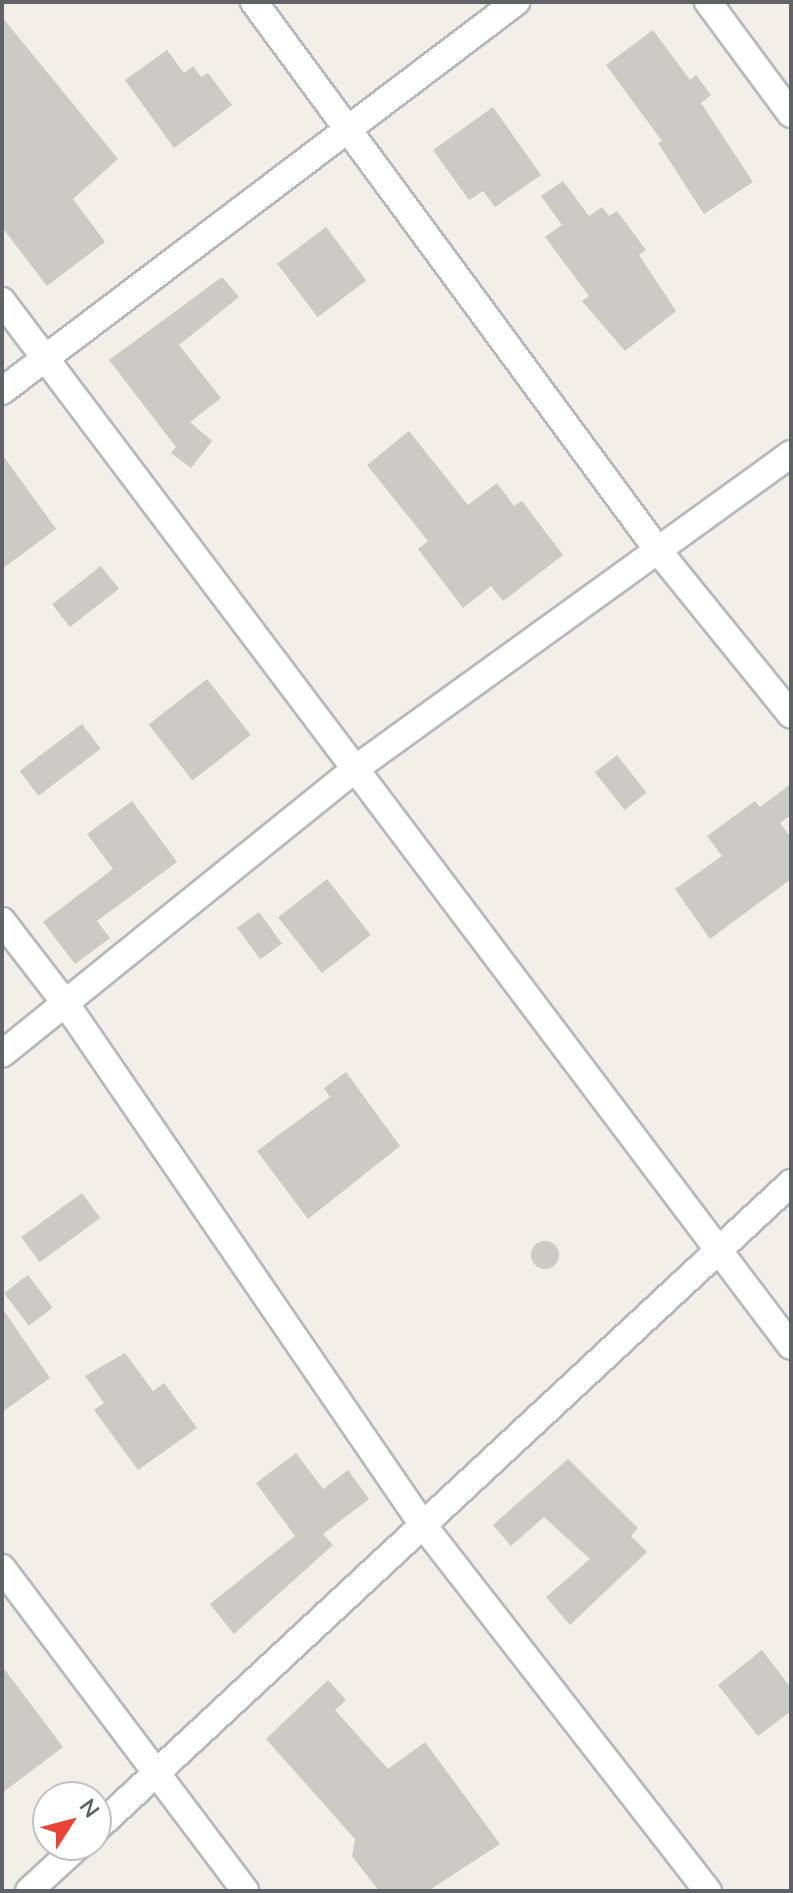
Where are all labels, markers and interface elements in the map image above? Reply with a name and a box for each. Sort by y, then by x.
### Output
north arrow [32,1781,112,1861]
text: N [74,1793,106,1823]

